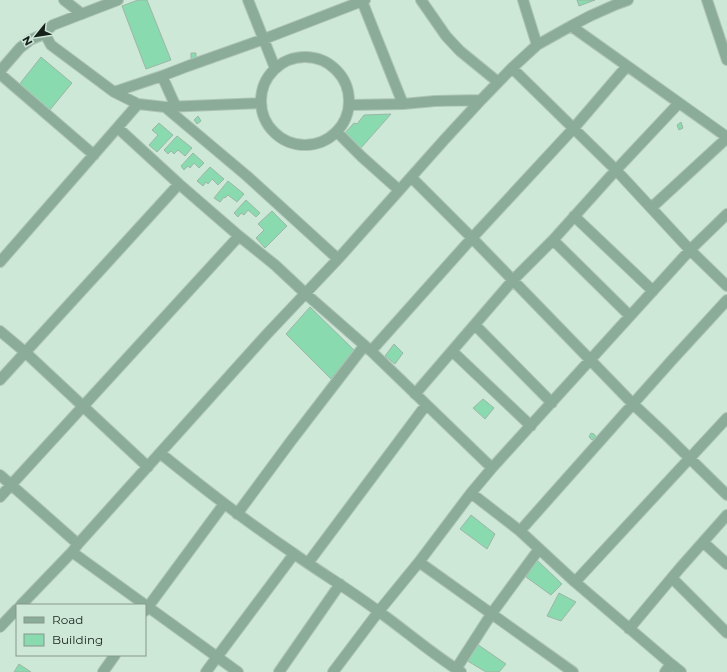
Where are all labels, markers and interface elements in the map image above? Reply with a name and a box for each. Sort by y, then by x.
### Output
north arrow [16,16,56,56]
text: N [19,34,36,48]
legend [16,604,146,656]
text: Road [52,612,83,627]
text: Building [52,632,103,647]

